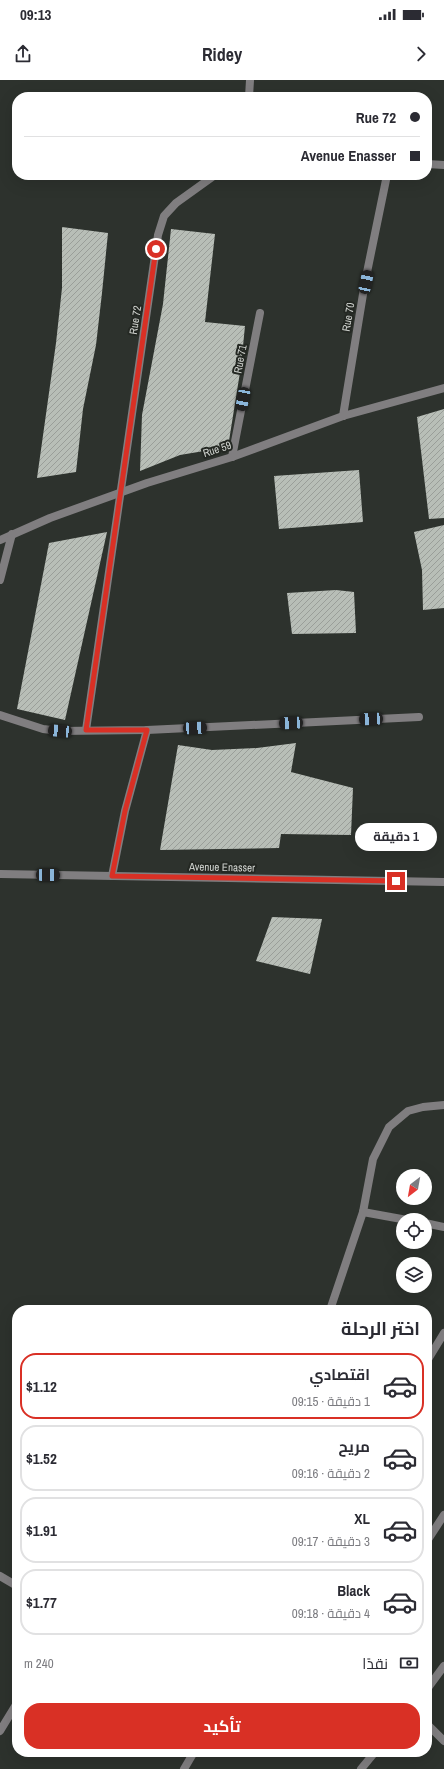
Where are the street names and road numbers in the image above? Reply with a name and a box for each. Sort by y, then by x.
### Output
street label: Rue 70 [339,301,357,333]
street label: Rue 72 [126,305,144,335]
street label: Rue 71 [230,343,250,375]
street label: Rue 59 [201,438,233,460]
street label: Avenue Enasser [188,859,255,875]

